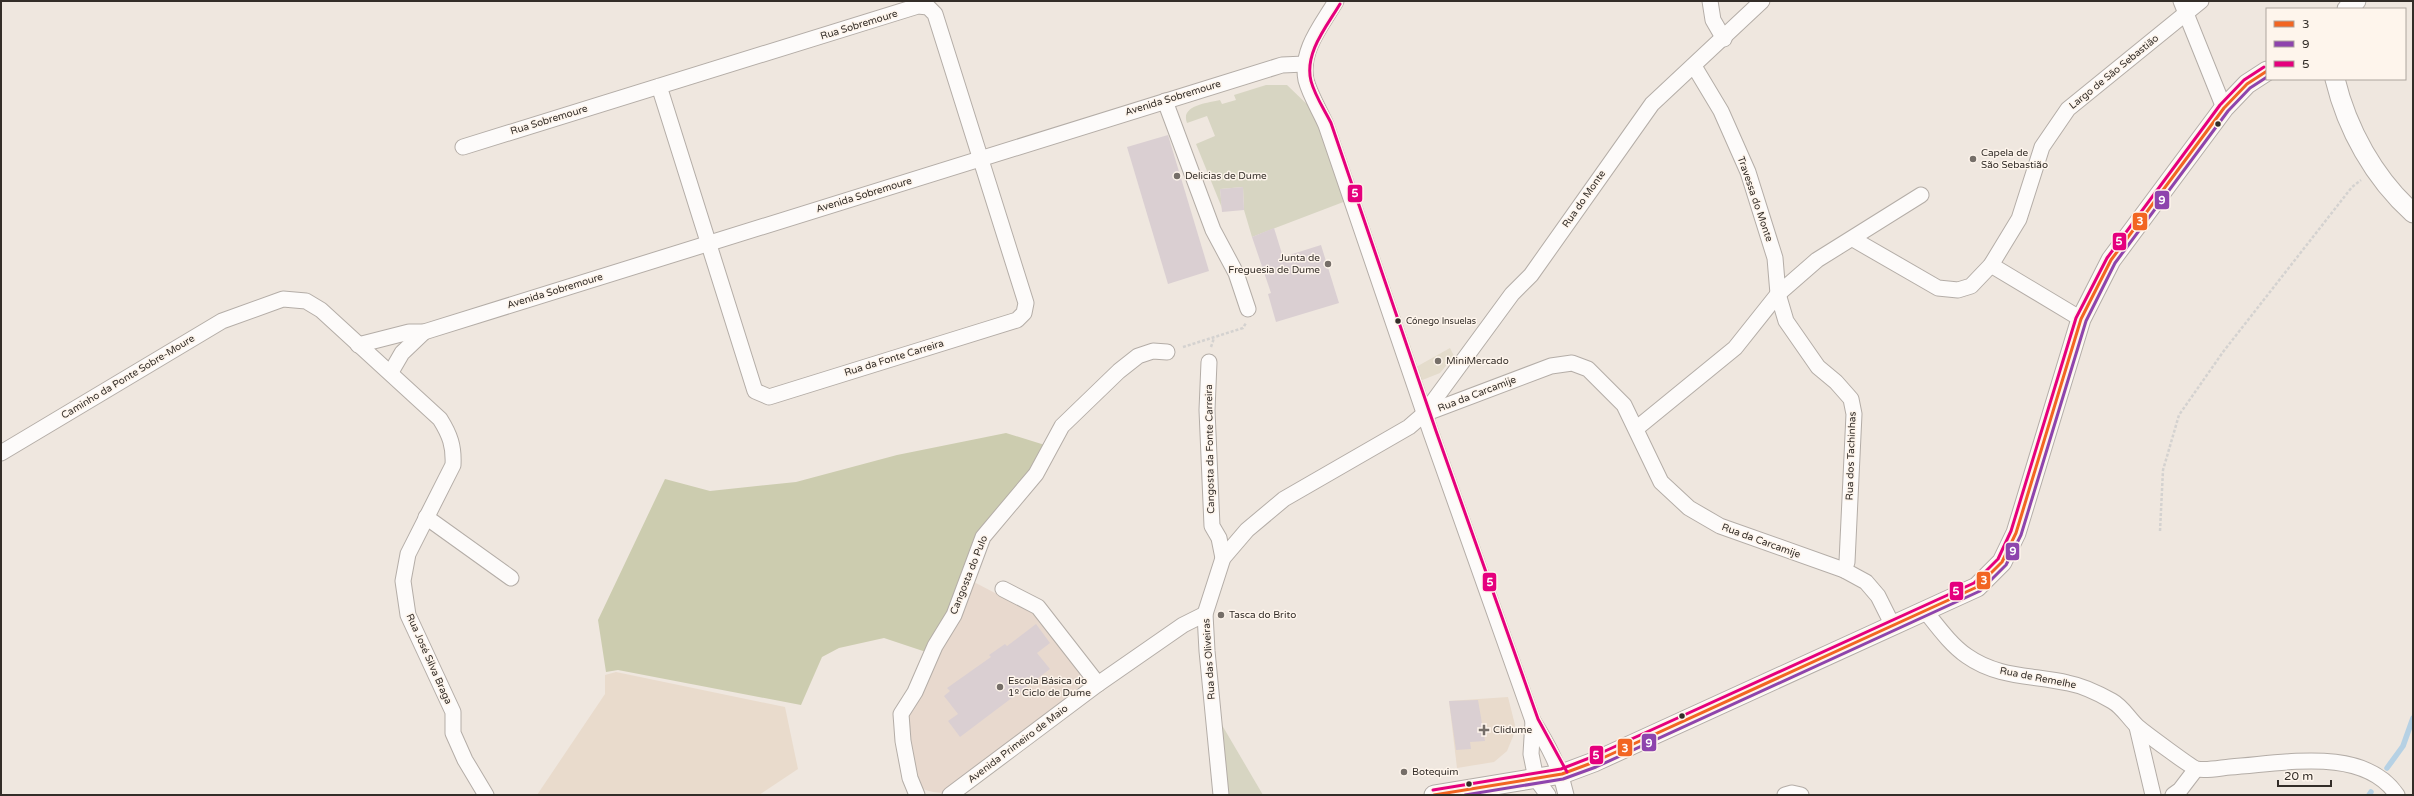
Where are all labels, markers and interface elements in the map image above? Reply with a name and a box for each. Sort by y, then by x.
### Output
street label: Rua Sobremoure [819,7,899,42]
legend [2266,8,2406,80]
text: 3 [2302,17,2310,31]
street label: Largo de São Sebastião [2067,32,2161,112]
text: 9 [2302,37,2310,51]
text: 5 [2302,57,2310,71]
street label: Avenida Sobremoure [1124,78,1223,118]
street label: Rua Sobremoure [509,102,589,137]
unlabelled marker [2213,119,2223,129]
place label: Capela de São Sebastião [1981,147,2048,171]
marker: Capela de São Sebastião [1968,154,1978,164]
street label: Travessa do Monte [1735,155,1775,244]
street label: Rua do Monte [1560,168,1608,230]
place label: Delicias de Dume [1185,170,1267,182]
marker: Delicias de Dume [1172,171,1182,181]
street label: Avenida Sobremoure [815,175,914,215]
line badge: 5 [1347,184,1363,203]
text: 5 [1352,187,1359,200]
line badge: 9 [2154,190,2170,210]
text: 9 [2159,194,2166,207]
line badge: 3 [2132,212,2148,231]
text: 3 [2137,215,2144,228]
line badge: 5 [2112,232,2127,251]
text: 5 [2116,235,2123,248]
place label: Junta de Freguesia de Dume [1228,252,1320,276]
marker: Junta de Freguesia de Dume [1323,259,1333,269]
street label: Avenida Sobremoure [506,271,605,311]
marker: Cónego Insuelas [1393,316,1403,326]
place label: Cónego Insuelas [1406,316,1476,327]
street label: Caminho da Ponte Sobre-Moure [59,332,197,422]
street label: Rua da Fonte Carreira [843,337,945,379]
place label: MiniMercado [1446,355,1509,367]
marker: MiniMercado [1433,356,1443,366]
street label: Rua da Carcamije [1436,373,1518,414]
street label: Cangosta da Fonte Carreira [1203,384,1217,514]
street label: Rua dos Tachinhas [1843,411,1859,501]
street label: Rua da Carcamije [1720,521,1802,561]
street label: Cangosta do Pulo [948,534,990,616]
line badge: 9 [2005,542,2020,561]
text: 9 [2010,545,2017,558]
line badge: 3 [1976,571,1991,590]
line badge: 5 [1482,572,1497,592]
text: 3 [1981,574,1988,587]
text: 5 [1487,576,1494,589]
line badge: 5 [1949,581,1964,601]
text: 5 [1953,585,1960,598]
place label: Tasca do Brito [1229,609,1296,621]
marker: Tasca do Brito [1216,610,1226,620]
street label: Rua José Silva Braga [404,612,454,706]
street label: Rua das Oliveiras [1200,618,1218,700]
street label: Rua de Remelhe [1999,665,2078,691]
place label: Escola Básica do 1º Ciclo de Dume [1008,675,1091,699]
marker: Escola Básica do 1º Ciclo de Dume [995,682,1005,692]
street label: Avenida Primeiro de Maio [966,702,1070,786]
unlabelled marker [1677,711,1687,721]
marker: Clidume [1478,724,1490,736]
place label: Clidume [1493,724,1533,736]
line badge: 9 [1641,733,1657,752]
text: 9 [1646,737,1653,750]
line badge: 3 [1617,738,1633,757]
text: 3 [1622,742,1629,755]
line badge: 5 [1589,745,1604,765]
text: 5 [1593,749,1600,762]
scale bar [2278,762,2331,788]
place label: Botequim [1412,766,1458,778]
marker: Botequim [1399,767,1409,777]
text: 20 m [2284,769,2313,783]
unlabelled marker [1464,779,1474,789]

